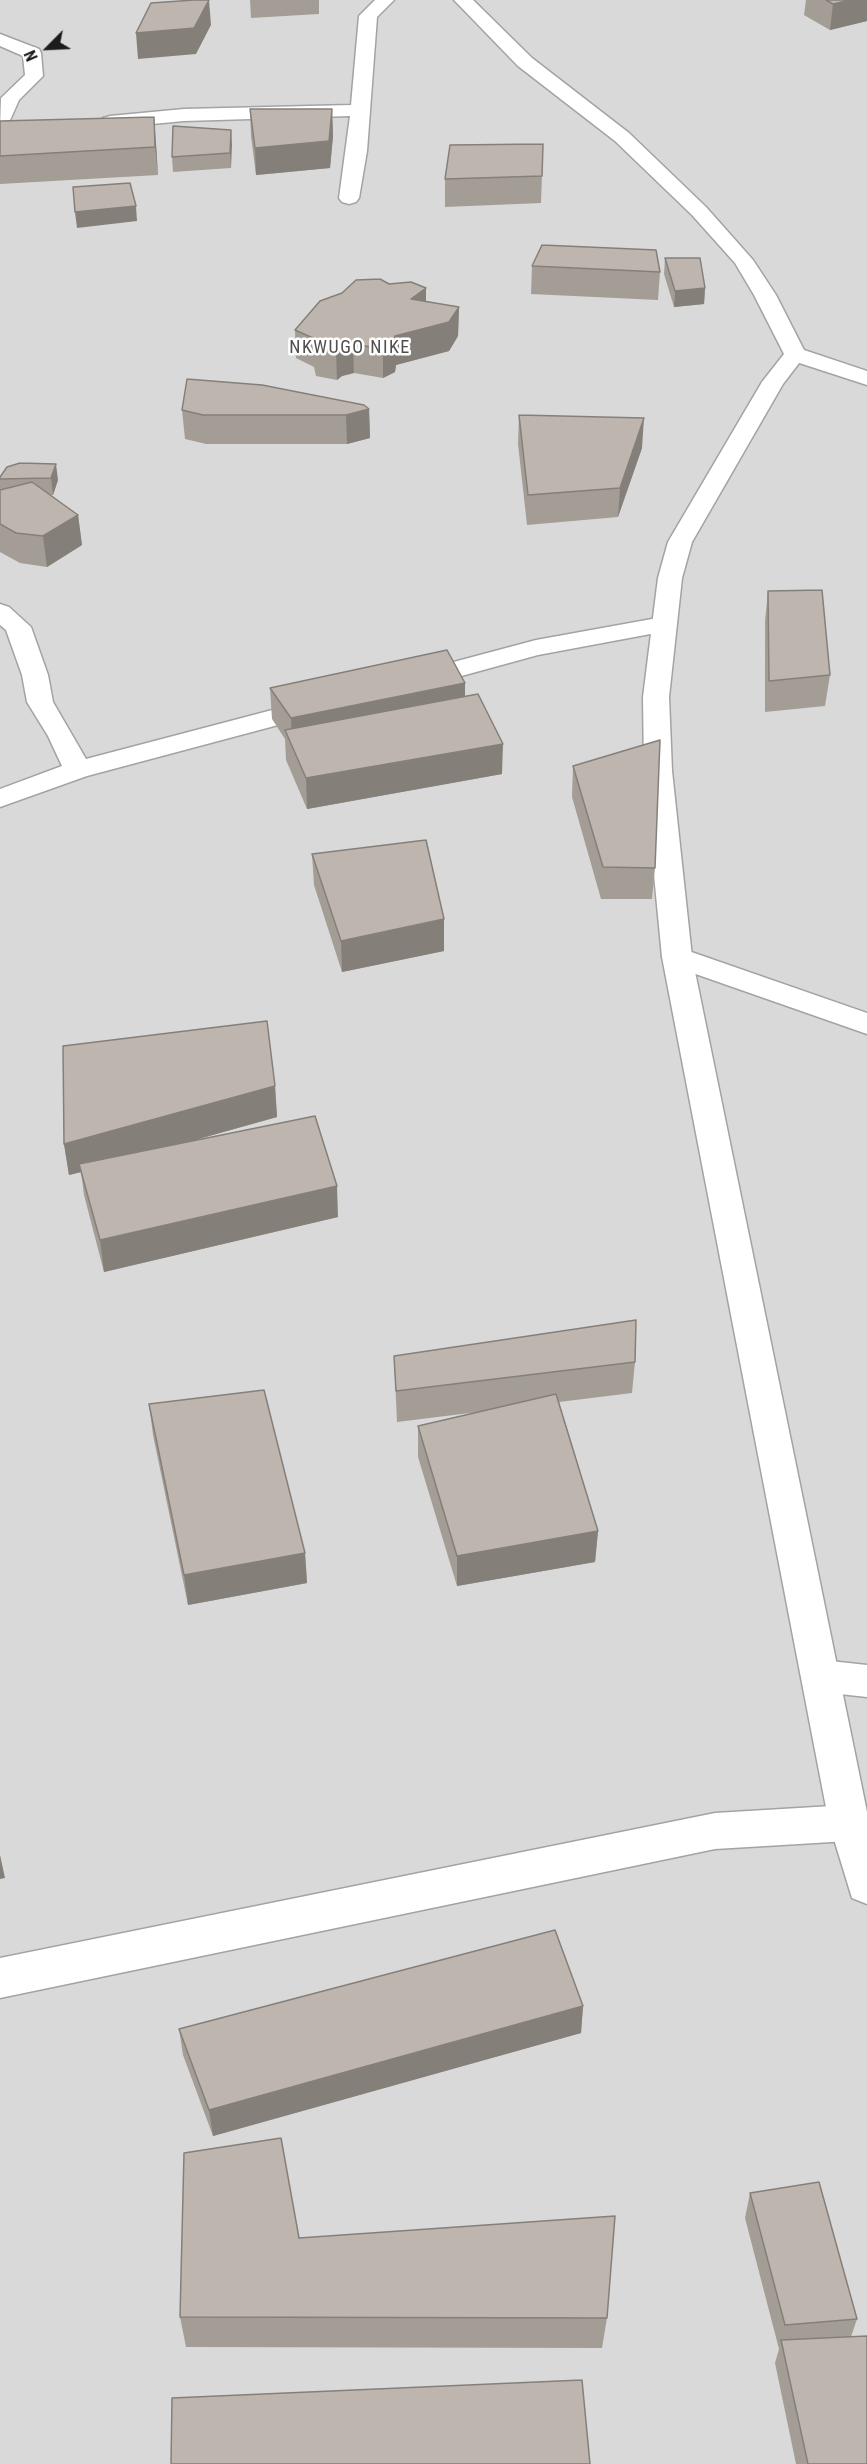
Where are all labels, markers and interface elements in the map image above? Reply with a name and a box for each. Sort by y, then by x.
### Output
north arrow [18,18,78,78]
text: N [20,47,42,64]
district label: NKWUGO NIKE [289,337,411,359]

